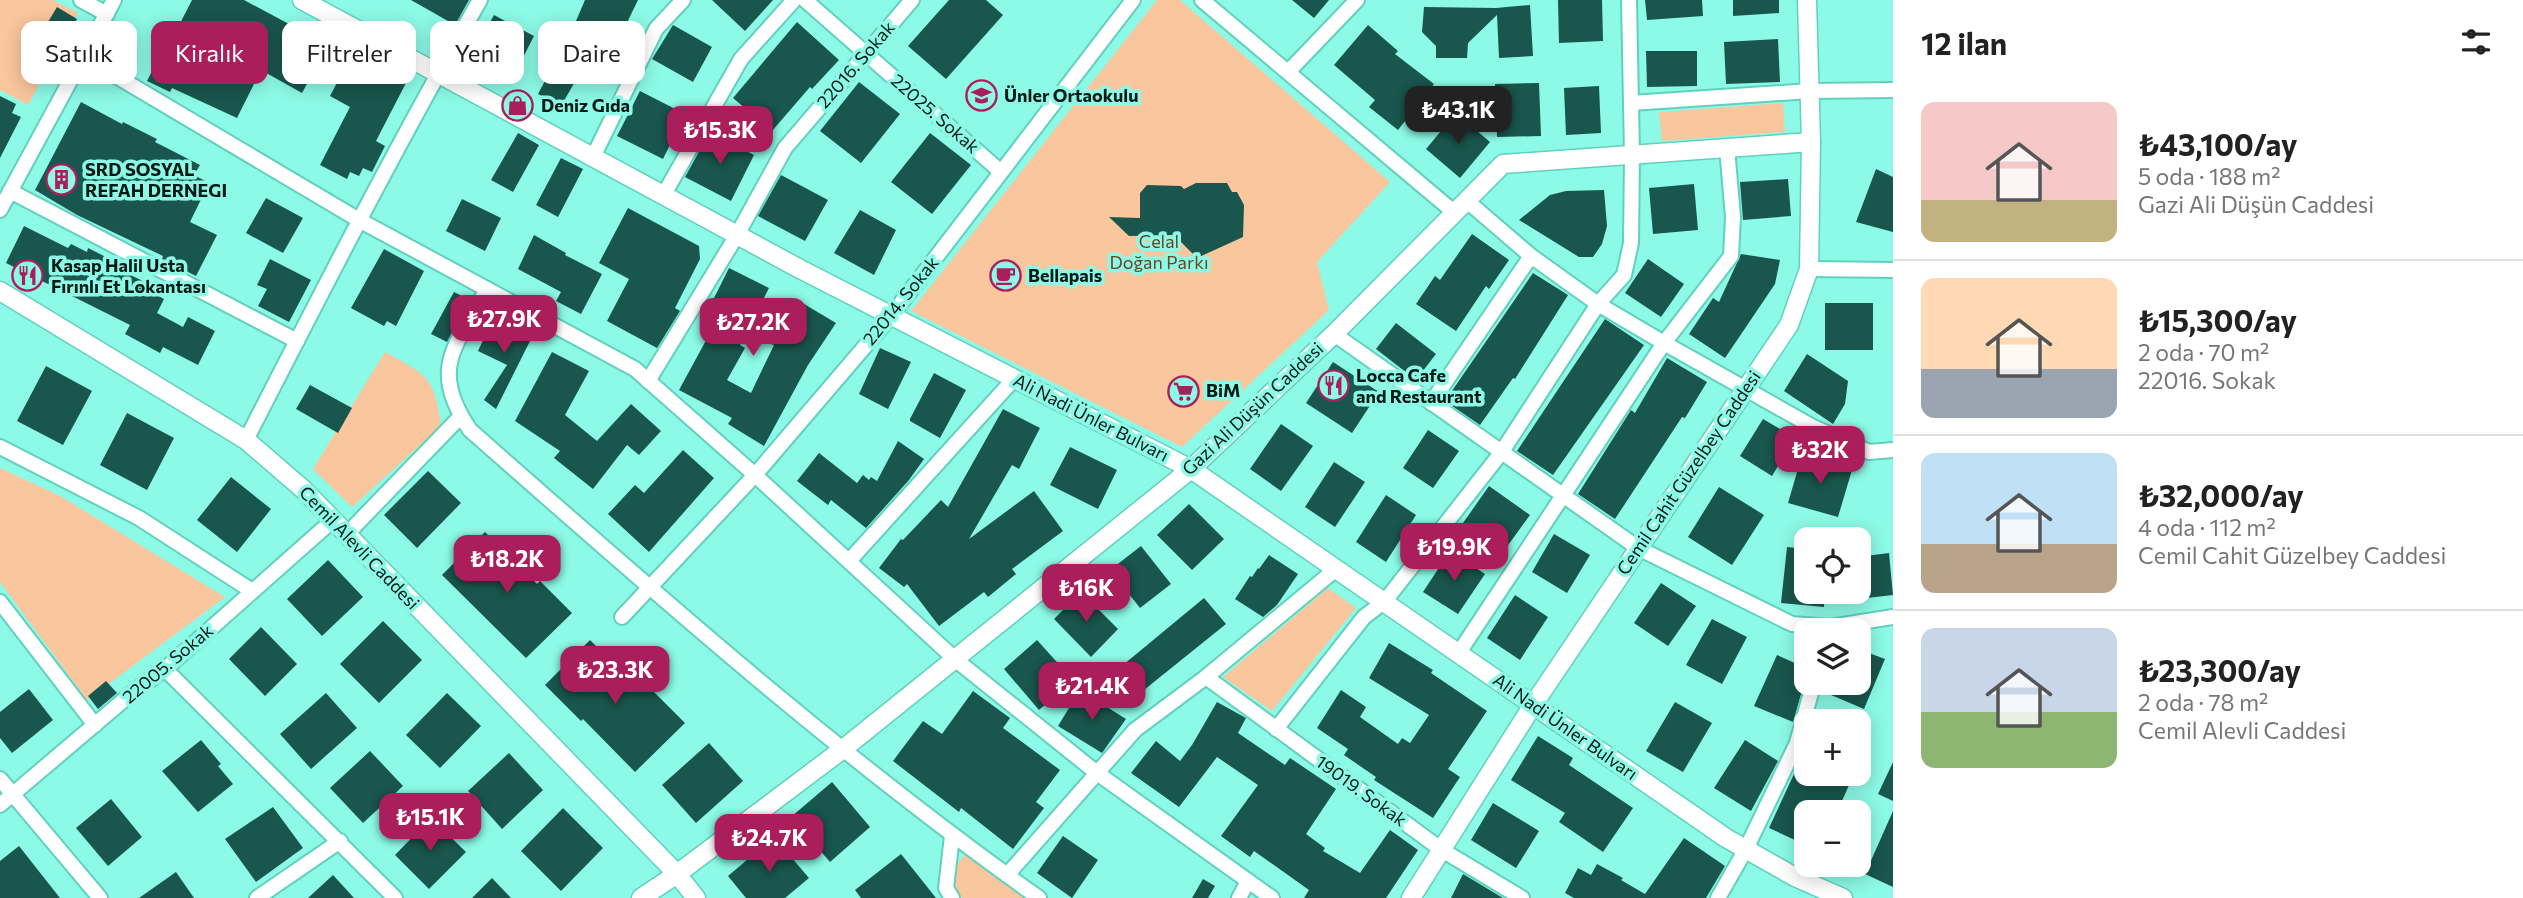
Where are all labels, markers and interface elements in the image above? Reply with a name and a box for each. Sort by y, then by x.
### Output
street label: 22016. Sokak [812,16,899,112]
chip: Satılık [21,21,137,84]
chip: Kiralık [151,21,268,84]
chip: Filtreler [282,21,416,84]
chip: Yeni [430,21,524,84]
chip: Daire [538,21,645,84]
icon: filters [2457,23,2495,61]
text: 12 ilan [1921,24,2007,61]
street label: 22025. Sokak [887,69,984,158]
school or university icon: Ünler Ortaokulu [964,79,998,113]
place label: Ünler Ortaokulu [1004,84,1138,106]
pin: ₺43.1K [1401,86,1515,146]
shop icon: Deniz Gıda [501,89,535,123]
place label: Deniz Gıda [541,94,630,116]
text: ₺43.1K [1421,95,1495,123]
pin: ₺15.3K [663,106,777,166]
text: ₺15.3K [683,115,757,143]
text: ₺43,100/ay [2138,125,2297,162]
icon: home [1977,130,2061,214]
place label: SRD SOSYAL REFAH DERNEGI [85,158,227,201]
text: 5 oda · 188 m² [2138,162,2280,190]
building icon: SRD SOSYAL REFAH DERNEGI [45,163,79,197]
text: Gazi Ali Düşün Caddesi [2138,190,2374,218]
park label: Celal Doğan Parkı [1109,230,1209,273]
street label: 22014. Sokak [858,251,943,349]
place label: Kasap Halil Usta Fırınlı Et Lokantası [51,254,206,297]
restaurant icon: Kasap Halil Usta Fırınlı Et Lokantası [11,259,45,293]
cafe icon: Bellapais [988,259,1022,293]
place label: Bellapais [1028,264,1102,286]
pin: ₺27.9K [447,296,561,355]
pin: ₺27.2K [696,298,810,358]
text: ₺15,300/ay [2138,301,2297,338]
text: ₺27.9K [466,304,542,332]
icon: home [1977,306,2061,390]
text: ₺27.2K [716,307,790,335]
street label: Gazi Ali Düşün Caddesi [1177,337,1327,479]
text: 2 oda · 70 m² [2138,338,2269,366]
place label: Locca Cafe and Restaurant [1356,364,1482,407]
street label: Cemil Cahit Güzelbey Caddesi [1612,366,1765,579]
text: 22016. Sokak [2138,366,2276,394]
street label: Ali Nadi Ünler Bulvarı [1010,368,1173,466]
restaurant icon: Locca Cafe and Restaurant [1316,369,1350,403]
supermarket icon: BiM [1166,374,1200,408]
place label: BiM [1206,379,1240,401]
pin: ₺32K [1779,426,1861,486]
text: ₺32K [1791,435,1849,463]
text: ₺32,000/ay [2138,476,2304,513]
street label: Cemil Alevli Caddesi [295,481,424,614]
icon: home [1977,481,2061,565]
text: 4 oda · 112 m² [2138,513,2276,541]
pin: ₺19.9K [1397,524,1511,583]
map controls [1794,527,1871,877]
button: locate [1794,527,1871,604]
text: ₺19.9K [1416,532,1492,560]
pin: ₺18.2K [450,536,564,595]
text: Cemil Cahit Güzelbey Caddesi [2138,541,2447,569]
text: ₺18.2K [470,544,544,572]
pin: ₺16K [1045,564,1127,624]
text: ₺16K [1058,573,1114,601]
button: layers [1794,618,1871,695]
street label: 22005. Sokak [118,619,217,707]
pin: ₺23.3K [558,646,672,706]
text: ₺23,300/ay [2138,651,2301,688]
text: ₺23.3K [576,655,654,683]
icon: home [1977,656,2061,740]
pin: ₺21.4K [1035,662,1149,722]
street label: Ali Nadi Ünler Bulvarı [1489,668,1642,784]
text: ₺21.4K [1054,671,1130,699]
text: 2 oda · 78 m² [2138,688,2268,716]
button: + [1794,709,1871,786]
text: Cemil Alevli Caddesi [2138,716,2346,744]
street label: 19019. Sokak [1312,750,1411,831]
pin: ₺15.1K [373,794,487,853]
button: − [1794,800,1871,877]
text: ₺15.1K [395,802,465,830]
pin: ₺24.7K [712,814,826,874]
text: ₺24.7K [731,823,807,851]

